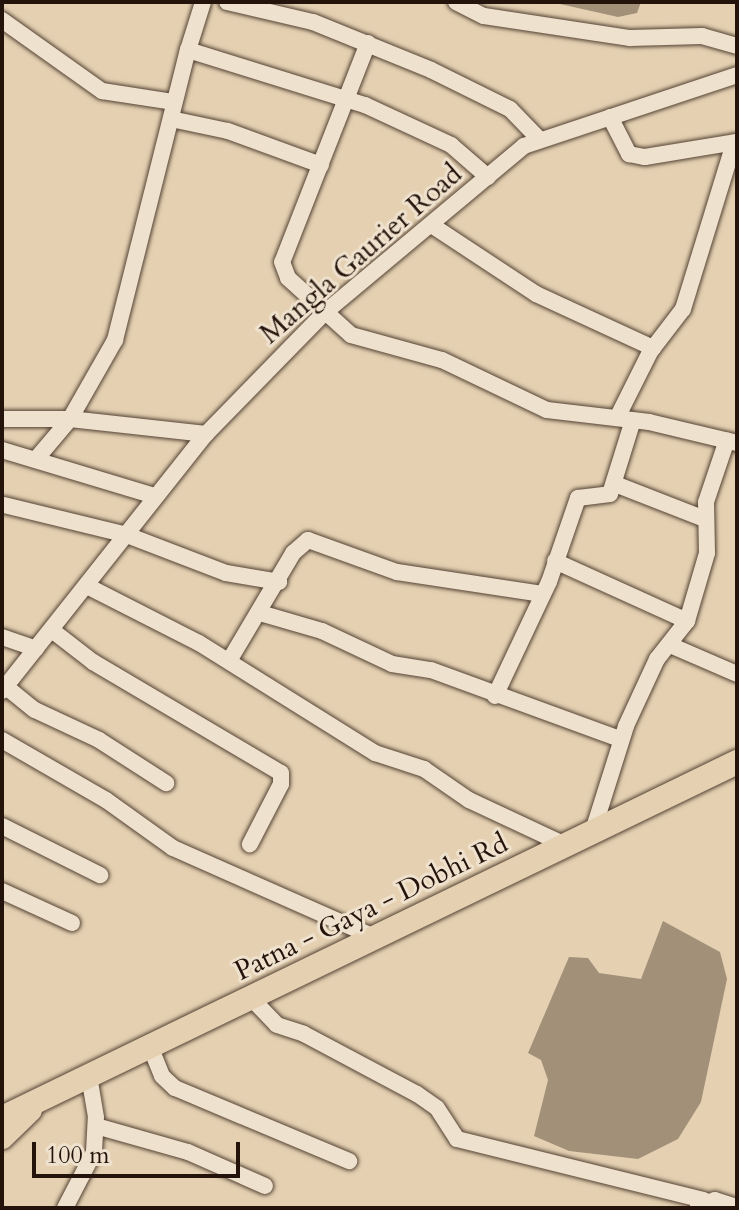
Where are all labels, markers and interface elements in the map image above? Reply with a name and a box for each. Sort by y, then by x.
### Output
street label: Mangla Gaurier Road [253,157,469,351]
street label: Patna - Gaya - Dobhi Rd [229,826,513,988]
scale bar [36,1126,244,1176]
text: 100 m [46,1139,110,1172]

